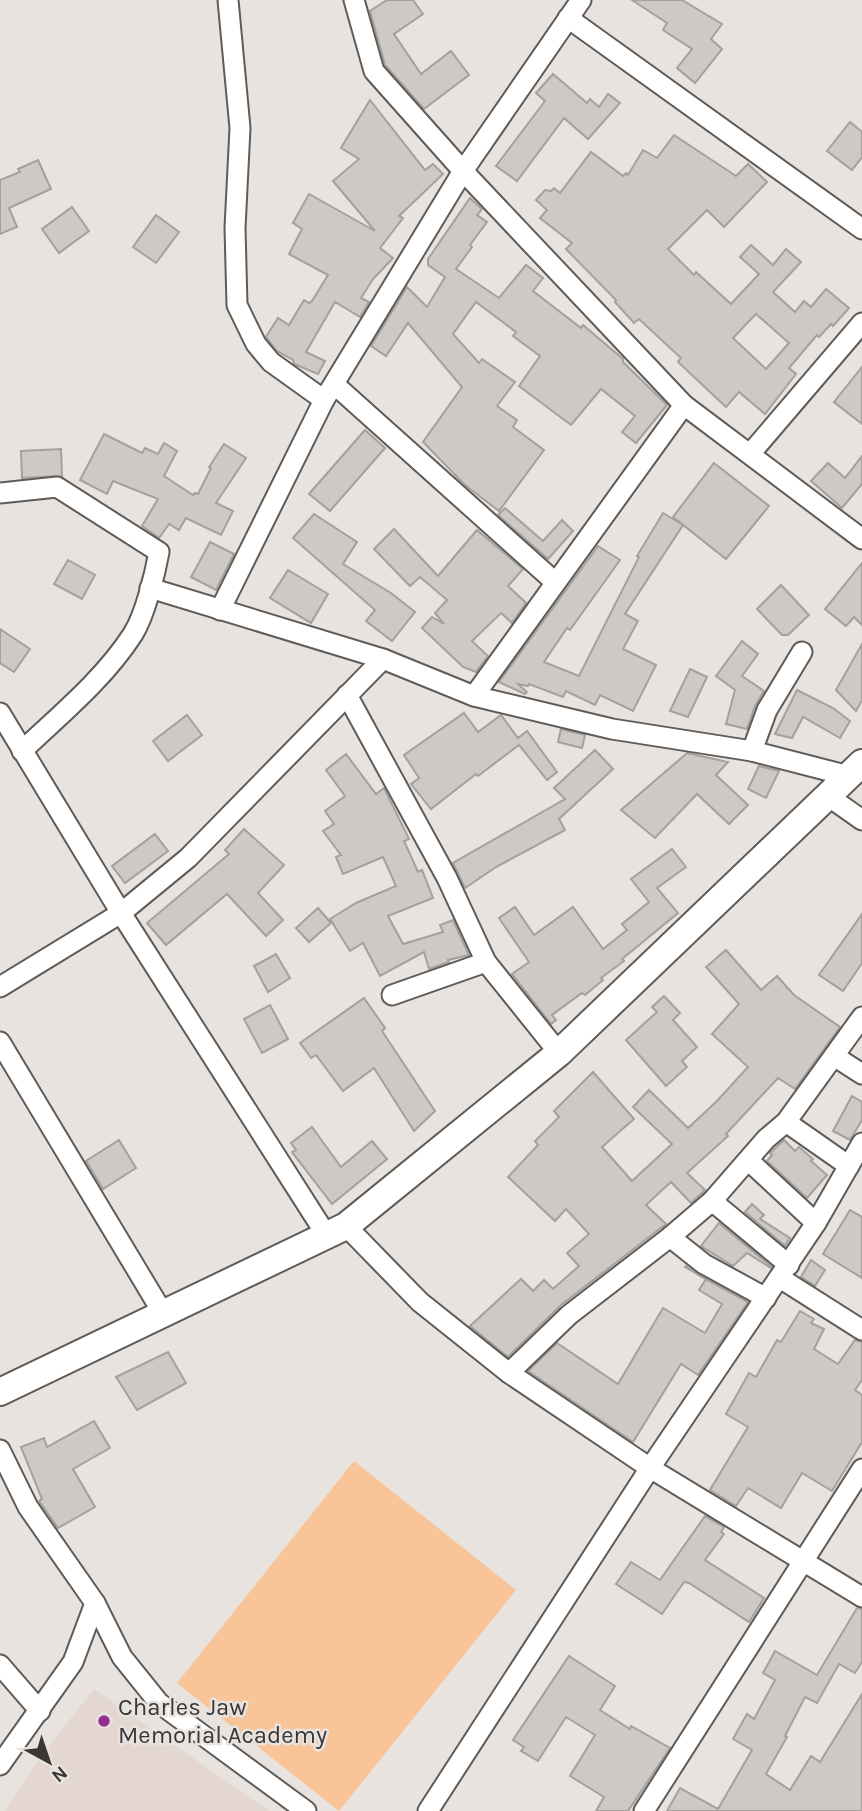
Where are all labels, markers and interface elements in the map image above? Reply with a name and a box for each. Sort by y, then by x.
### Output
place label: Charles Jaw Memorial Academy [118,1693,327,1749]
marker: Charles Jaw Memorial Academy [96,1713,112,1729]
north arrow [14,1727,84,1797]
text: N [47,1761,72,1787]

